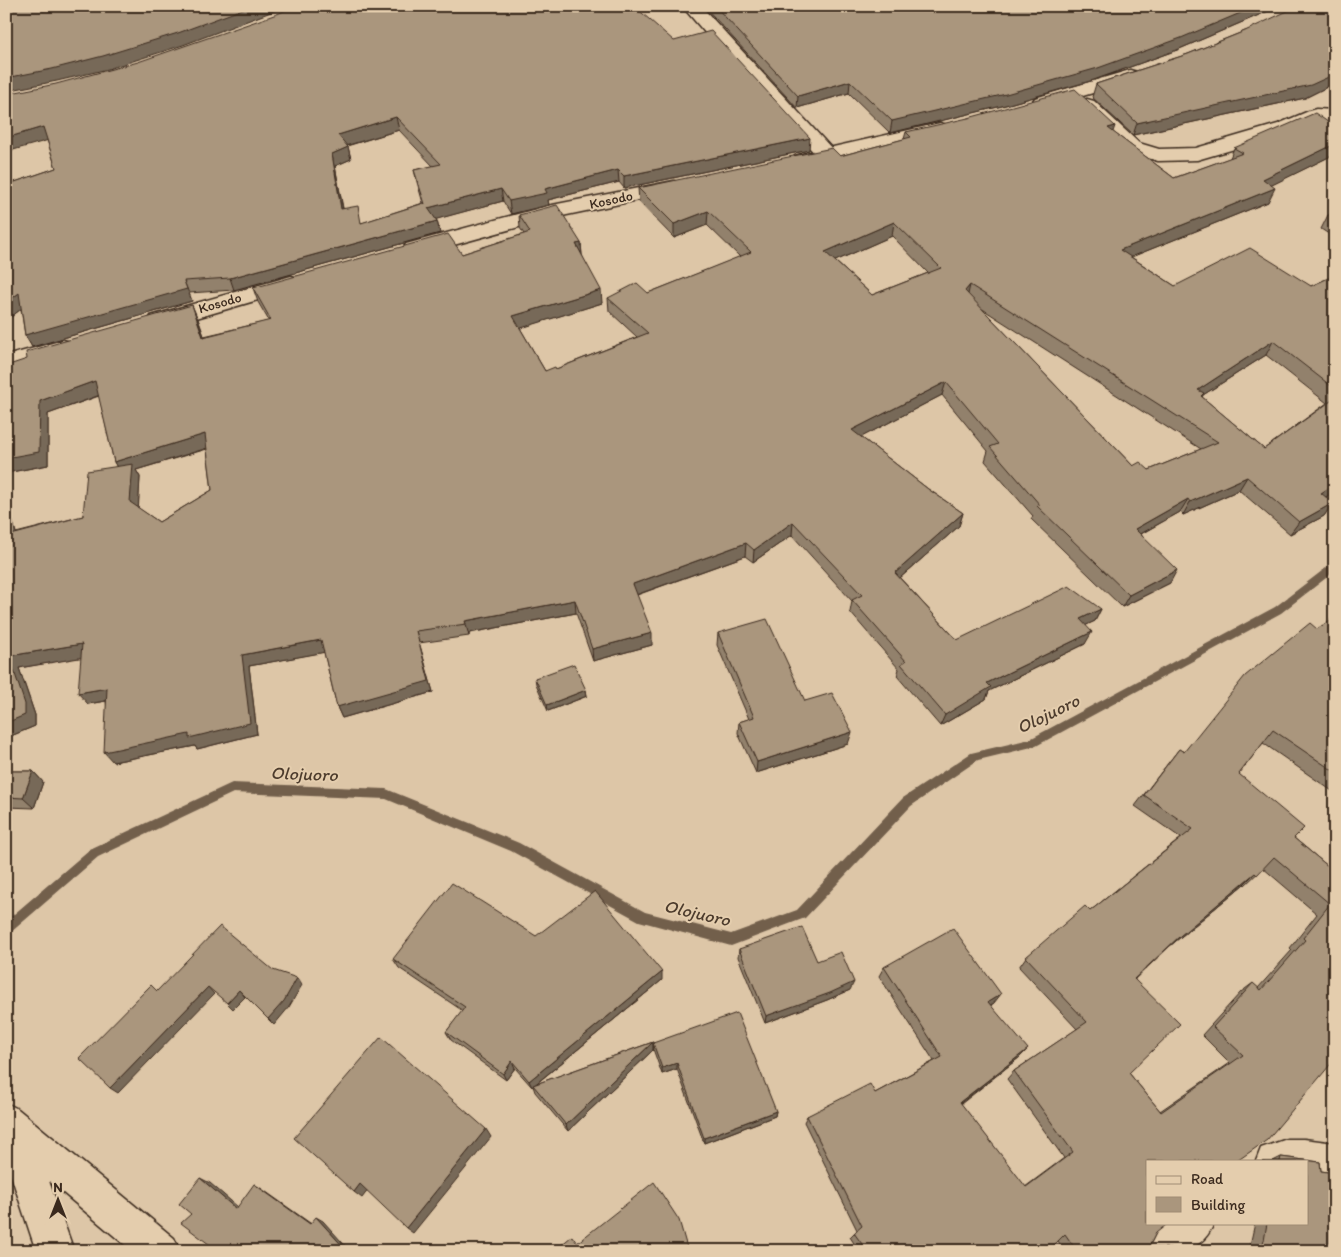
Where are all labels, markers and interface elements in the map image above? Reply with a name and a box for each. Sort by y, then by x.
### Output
street label: Kosodo [588,187,634,213]
street label: Kosodo [197,289,243,317]
water label: Olojuoro [1013,689,1084,739]
water label: Olojuoro [270,762,339,786]
water label: Olojuoro [662,895,733,931]
legend [1146,1160,1308,1224]
text: Road [1191,1170,1224,1188]
north arrow [32,1174,82,1224]
text: N [53,1179,63,1196]
text: Building [1191,1196,1245,1214]

